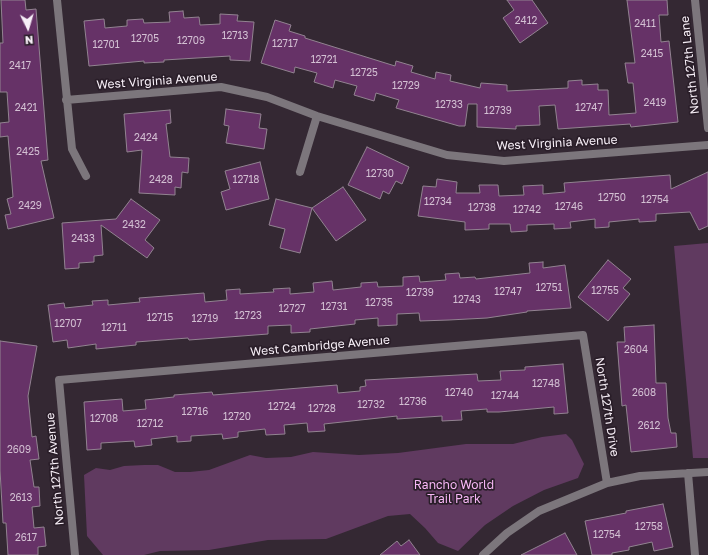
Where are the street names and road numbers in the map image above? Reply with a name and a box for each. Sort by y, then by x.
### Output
street label: North 127th Lane [678,15,702,115]
street label: West Virginia Avenue [96,70,218,92]
street label: West Virginia Avenue [496,133,618,153]
street label: West Cambridge Avenue [250,333,390,359]
street label: North 127th Drive [592,356,622,458]
street label: North 127th Avenue [43,412,67,526]

